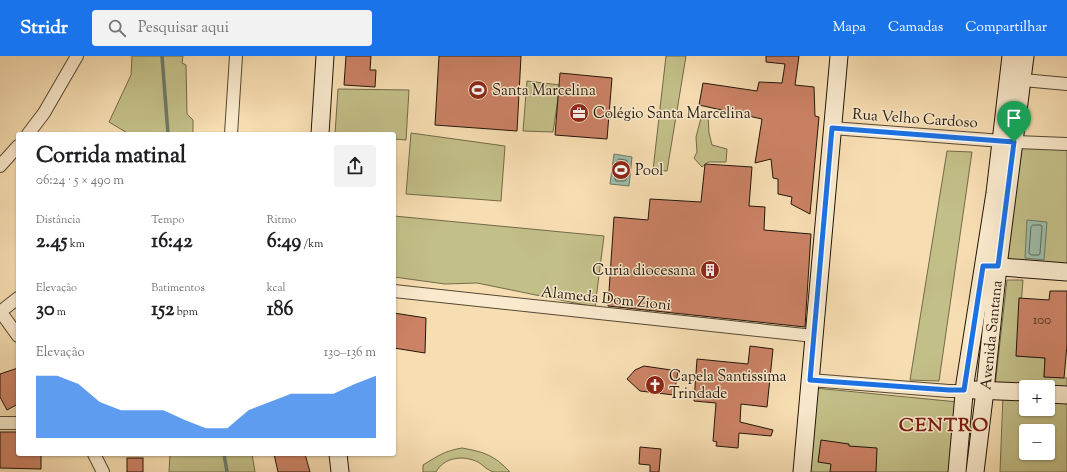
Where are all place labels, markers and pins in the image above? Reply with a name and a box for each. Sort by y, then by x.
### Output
sports icon: Santa Marcelina [467,79,489,101]
place label: Santa Marcelina [492,81,596,102]
pin [997,101,1031,142]
office icon: Colégio Santa Marcelina [568,102,590,124]
place label: Colégio Santa Marcelina [593,104,751,125]
sports icon: Pool [610,159,632,181]
place label: Pool [635,161,663,182]
building icon: Curia diocesana [699,259,721,281]
place label: Curia diocesana [592,261,696,282]
place label: Capela Santissima Trindade [669,367,787,405]
church icon: Capela Santissima Trindade [644,374,666,396]

